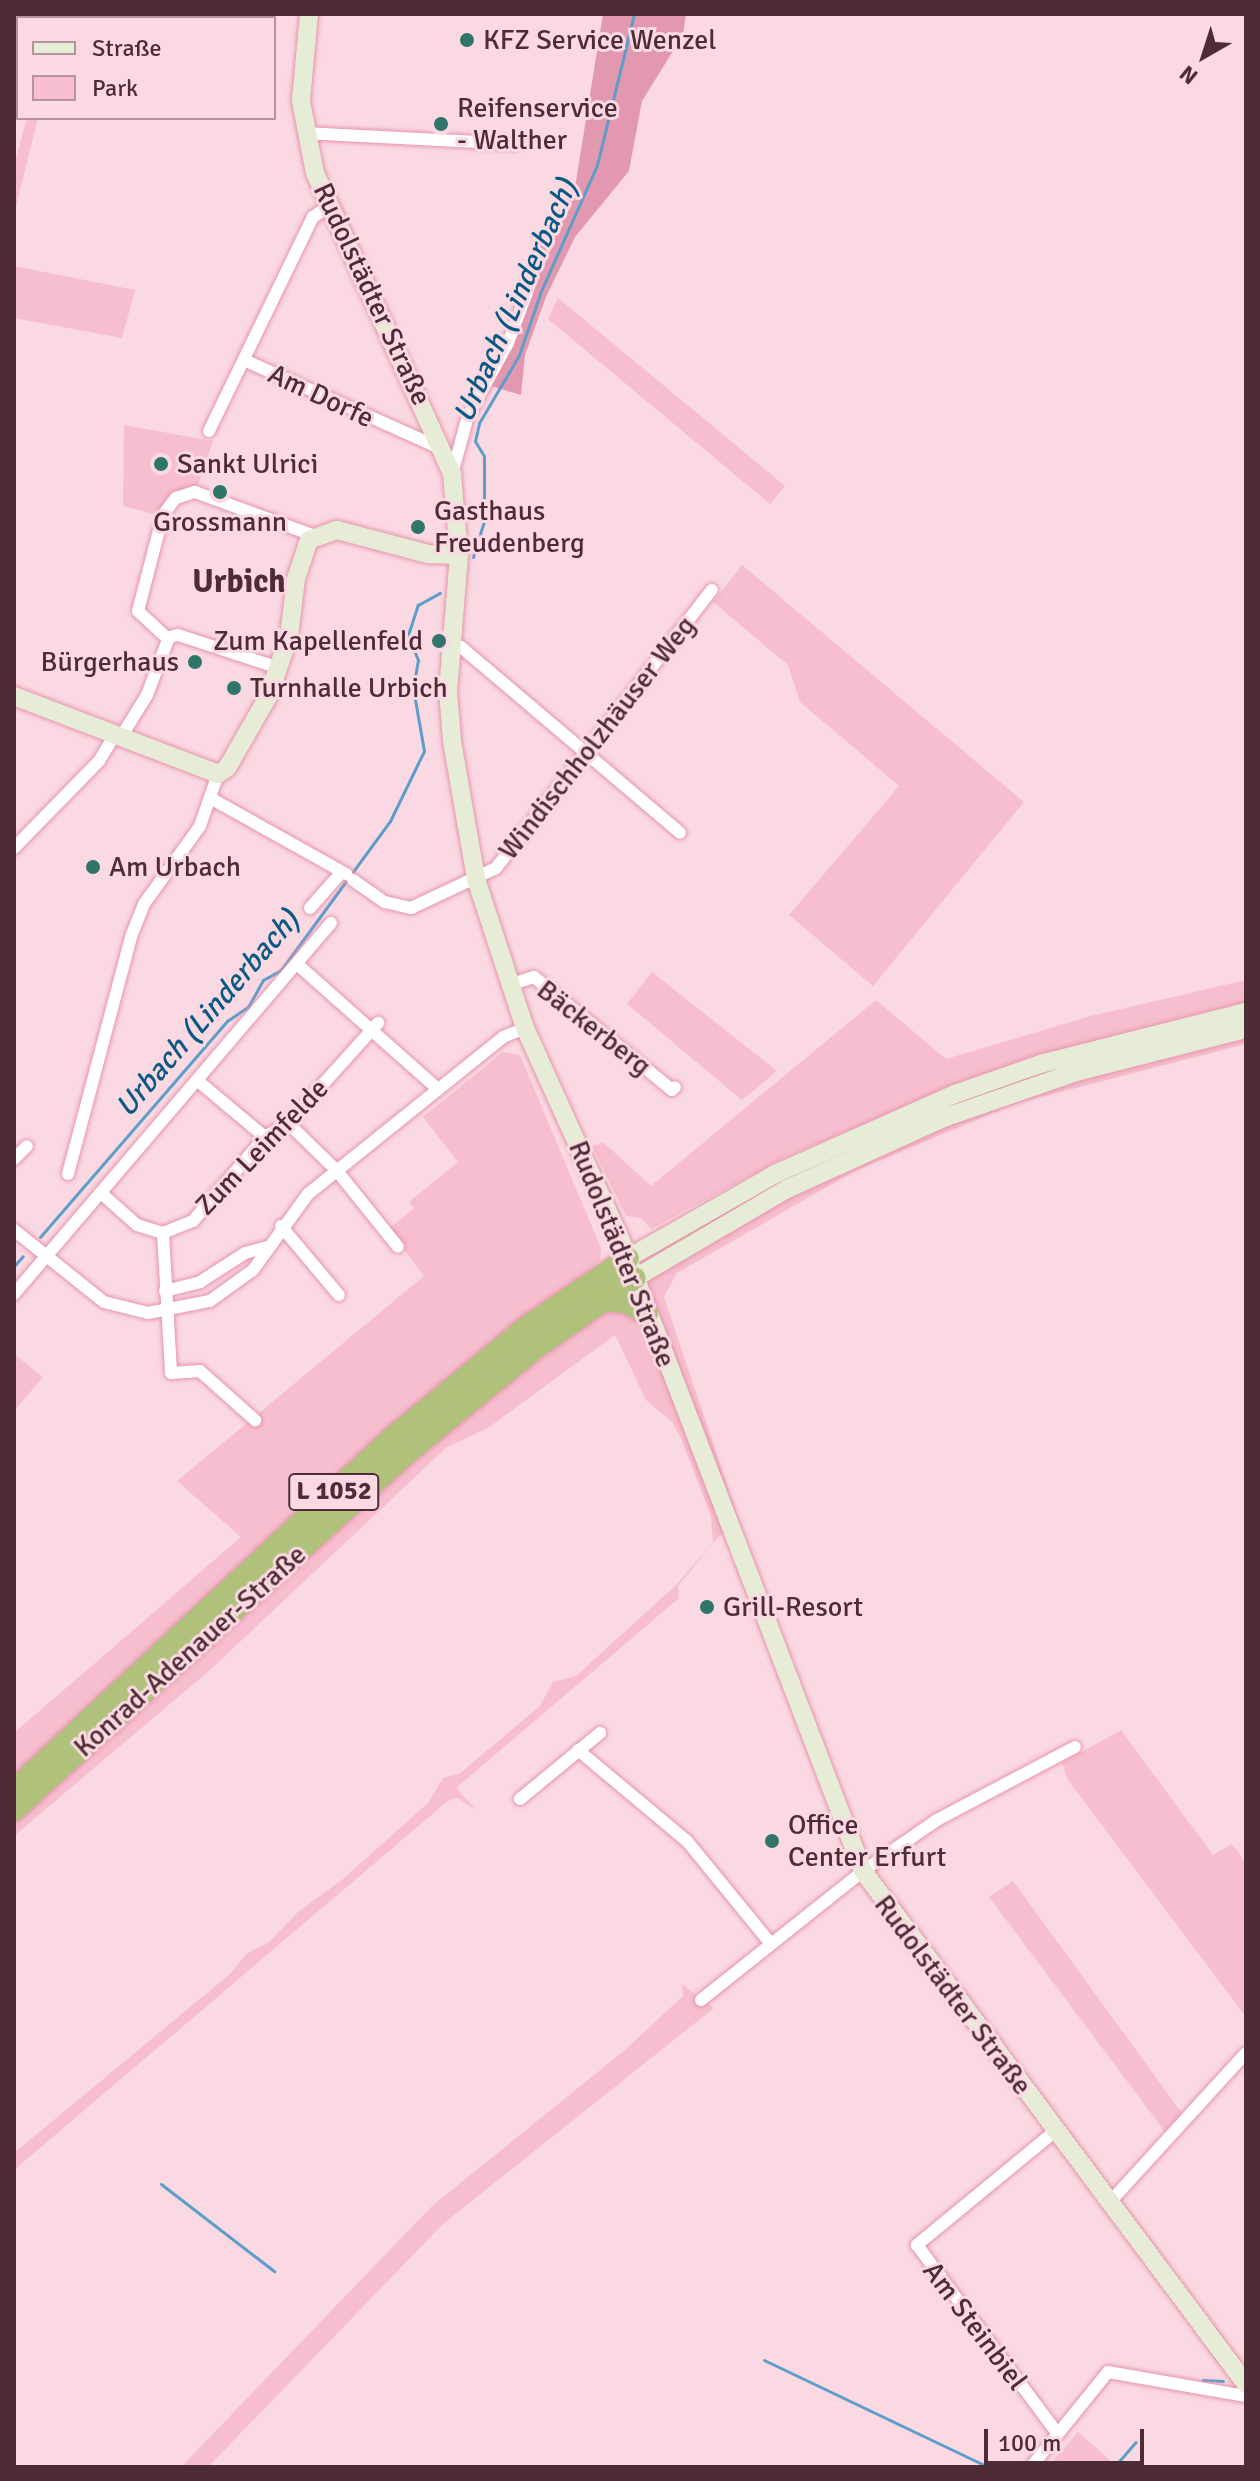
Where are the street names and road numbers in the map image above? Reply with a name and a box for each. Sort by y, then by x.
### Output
street label: Rudolstädter Straße [306,178,438,410]
street label: Am Dorfe [263,357,379,435]
street label: Windischholzhäuser Weg [492,610,702,866]
street label: Bäckerberg [530,973,658,1083]
street label: Zum Leimfelde [189,1072,335,1222]
street label: Rudolstädter Straße [561,1136,683,1372]
road number: L 1052 [288,1470,380,1514]
street label: Konrad-Adenauer-Straße [67,1538,313,1764]
street label: Rudolstädter Straße [867,1889,1039,2101]
street label: Am Steinbiel [916,2255,1034,2397]

